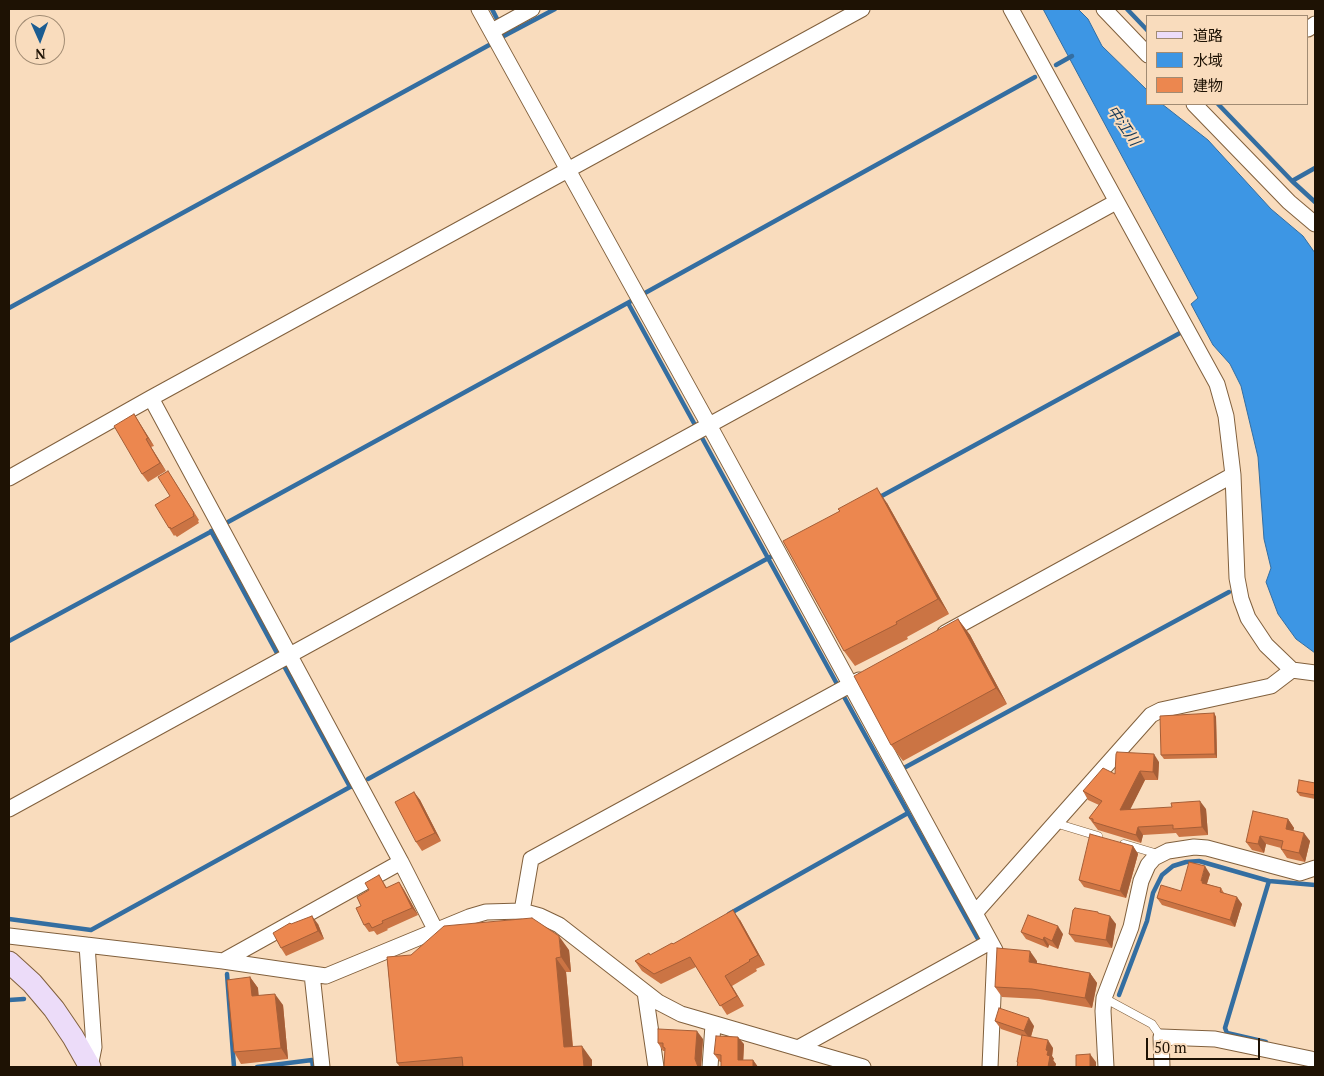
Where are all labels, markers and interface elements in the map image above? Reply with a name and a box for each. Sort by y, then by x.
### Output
north arrow [15,15,65,65]
legend [1146,15,1309,105]
text: 道路 [1193,25,1223,45]
text: N [35,45,46,64]
text: 水域 [1193,50,1223,70]
text: 建物 [1193,75,1223,95]
water label: 中江川 [1103,102,1143,150]
scale bar [1149,1028,1263,1060]
text: 50 m [1154,1037,1187,1057]

